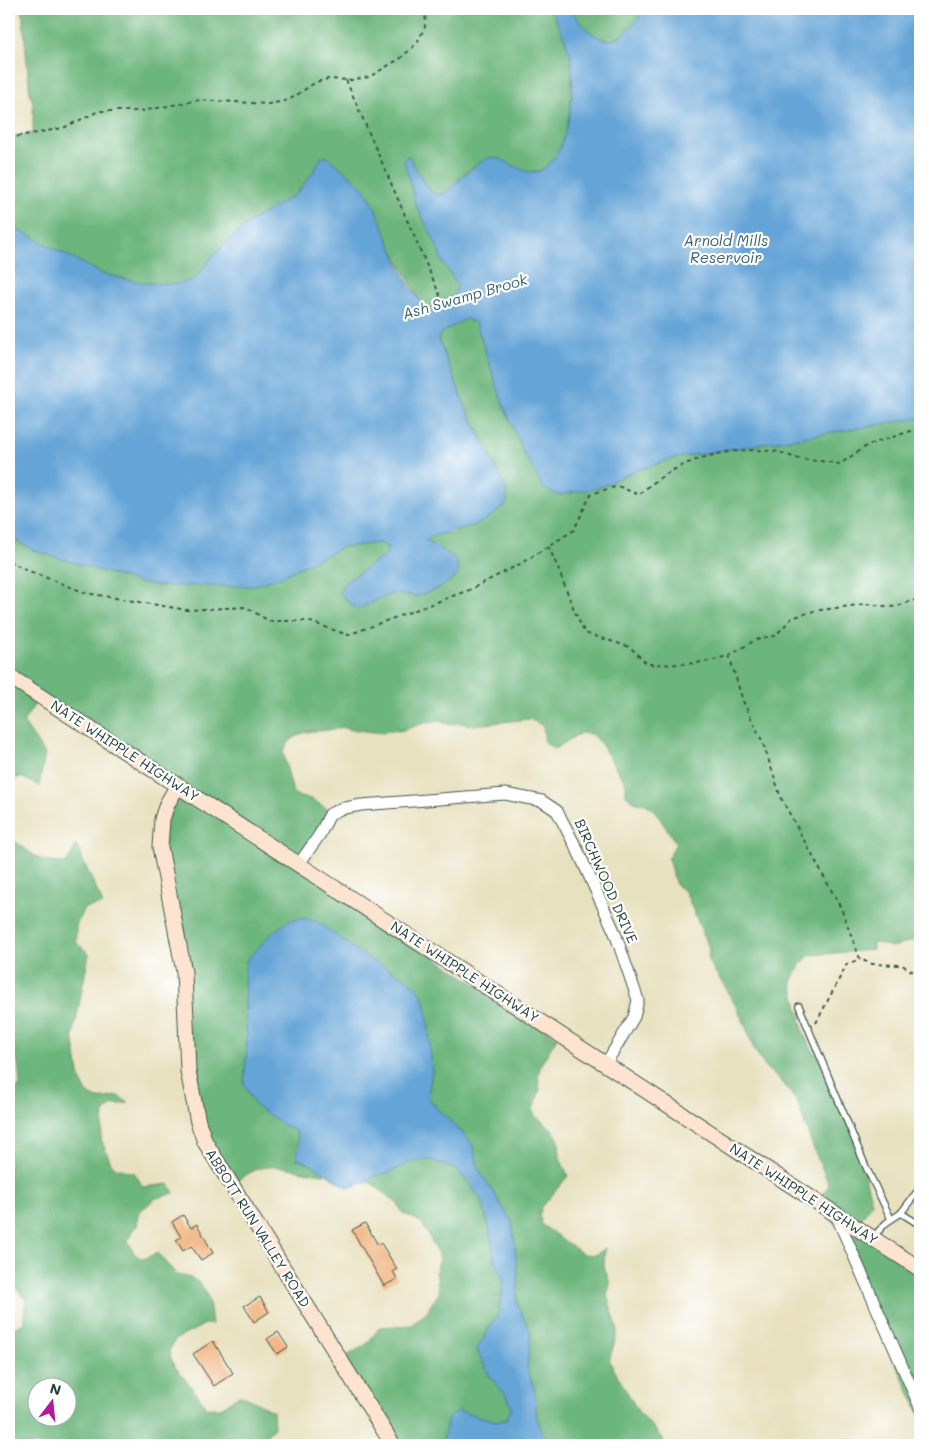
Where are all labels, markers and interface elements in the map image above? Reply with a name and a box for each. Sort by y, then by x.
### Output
water label: Arnold Mills Reservoir [684,230,768,267]
water label: Ash Swamp Brook [400,268,530,323]
street label: NATE WHIPPLE HIGHWAY [47,695,203,806]
street label: BIRCHWOOD DRIVE [571,816,642,946]
street label: NATE WHIPPLE HIGHWAY [387,916,543,1027]
street label: NATE WHIPPLE HIGHWAY [726,1138,882,1249]
street label: ABBOTT RUN VALLEY ROAD [202,1145,315,1311]
north arrow [28,1376,78,1426]
text: N [48,1378,63,1400]

